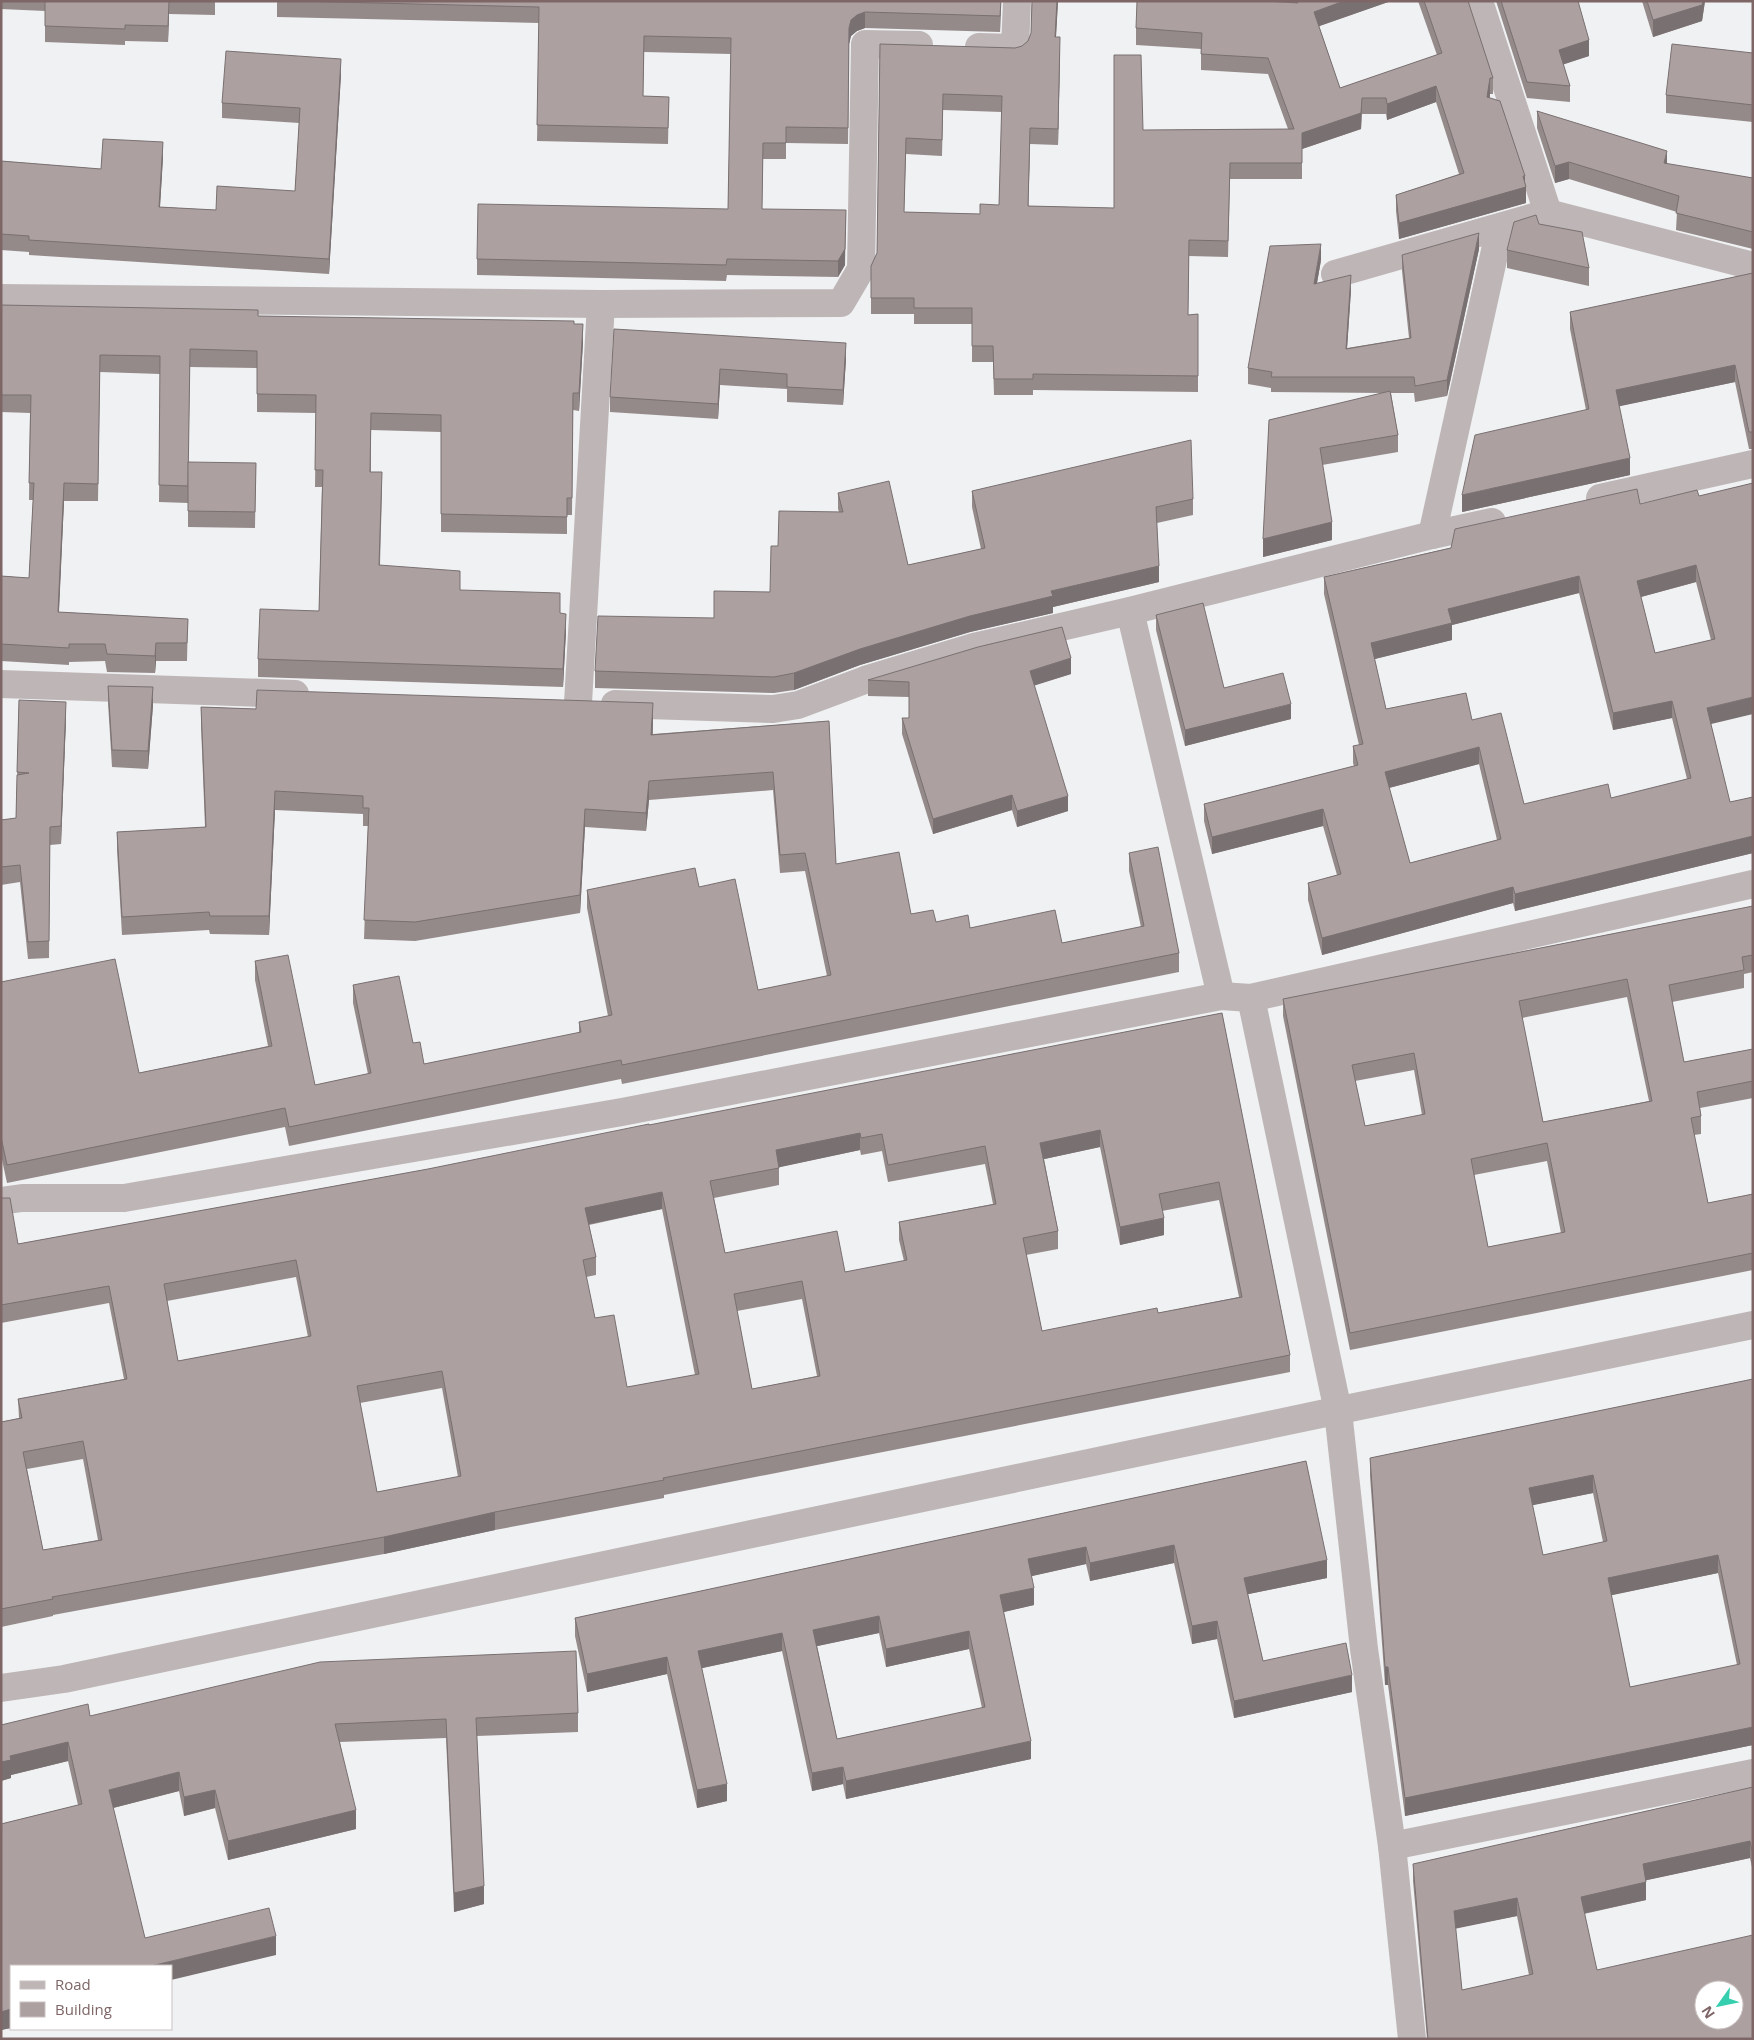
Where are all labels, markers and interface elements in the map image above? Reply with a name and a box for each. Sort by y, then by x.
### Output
legend [10,1965,172,2030]
text: Road [55,1974,91,1994]
north arrow [1694,1980,1744,2030]
text: Building [55,1999,112,2019]
text: N [1697,2002,1719,2022]

